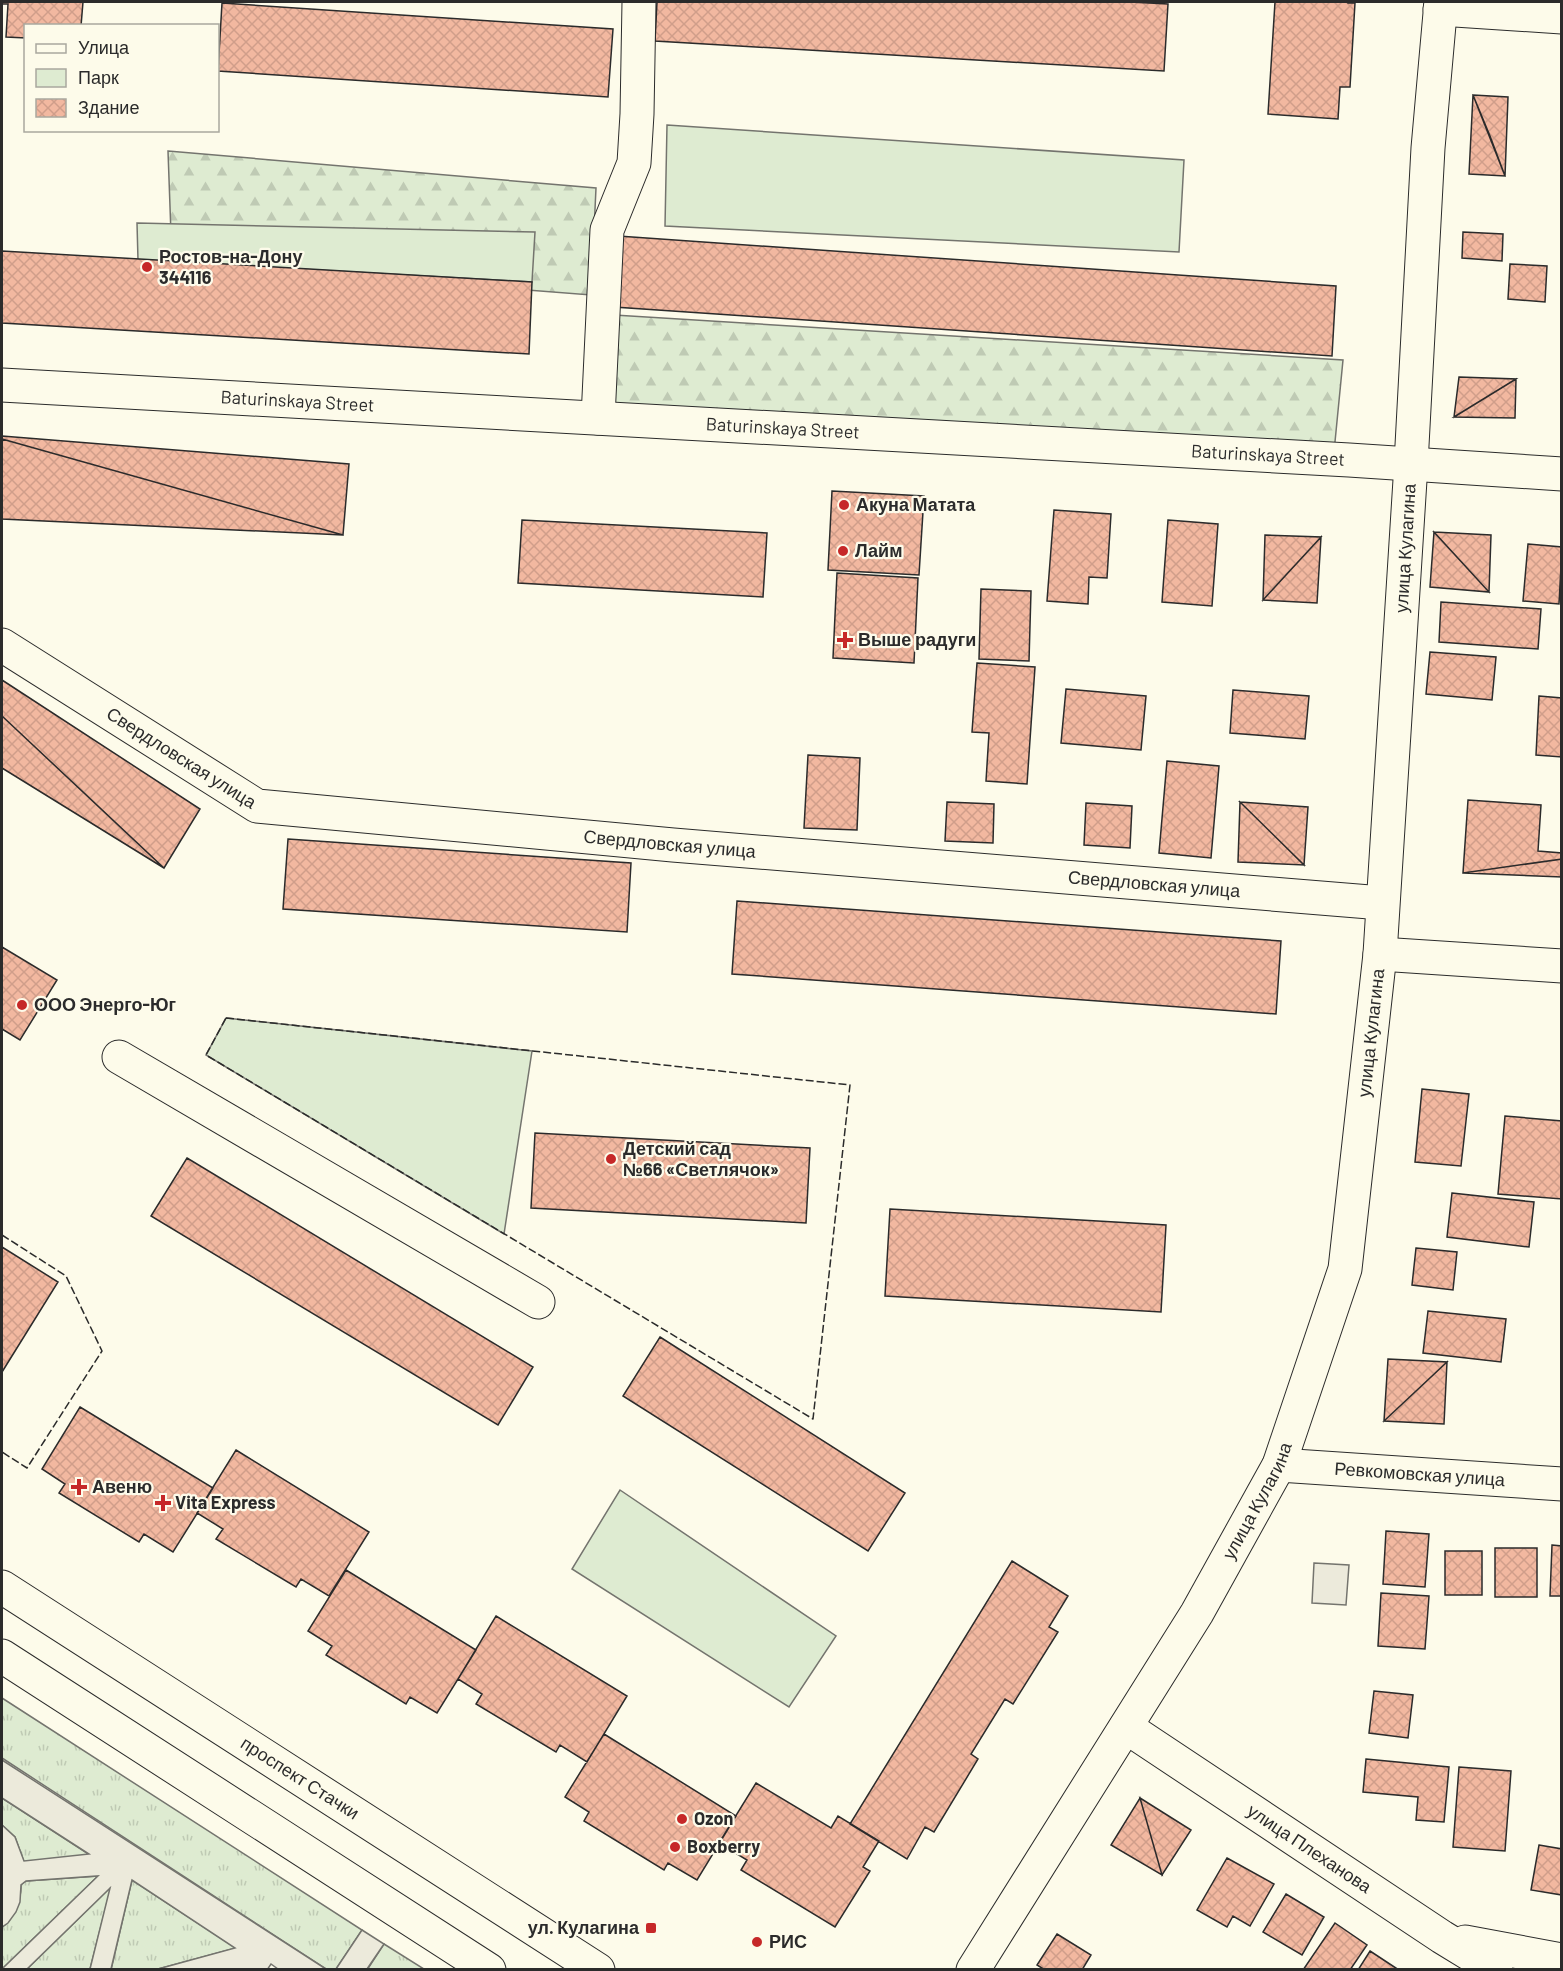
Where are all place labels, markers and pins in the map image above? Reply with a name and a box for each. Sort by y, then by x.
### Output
place label: Ростов-на-Дону 344116 [159,245,303,288]
marker: Ростов-на-Дону 344116 [140,260,154,274]
place label: Акуна Матата [856,493,976,515]
marker: Акуна Матата [837,498,851,512]
place label: Лайм [855,539,902,561]
marker: Лайм [836,544,850,558]
place label: Выше радуги [858,628,976,650]
marker: Выше радуги [836,631,854,649]
place label: ООО Энерго-Юг [34,993,176,1015]
marker: ООО Энерго-Юг [15,998,29,1012]
place label: Детский сад №66 «Светлячок» [623,1137,779,1180]
marker: Детский сад №66 «Светлячок» [604,1152,618,1166]
place label: Авеню [92,1475,152,1497]
marker: Авеню [70,1478,88,1496]
place label: Vita Express [175,1491,275,1513]
marker: Vita Express [156,1496,170,1510]
place label: Ozon [694,1807,733,1829]
marker: Ozon [675,1812,689,1826]
place label: Boxberry [687,1835,760,1857]
marker: Boxberry [668,1840,682,1854]
place label: ул. Кулагина [528,1916,640,1938]
marker: ул. Кулагина [644,1921,658,1935]
place label: РИС [769,1930,807,1952]
marker: РИС [750,1935,764,1949]

